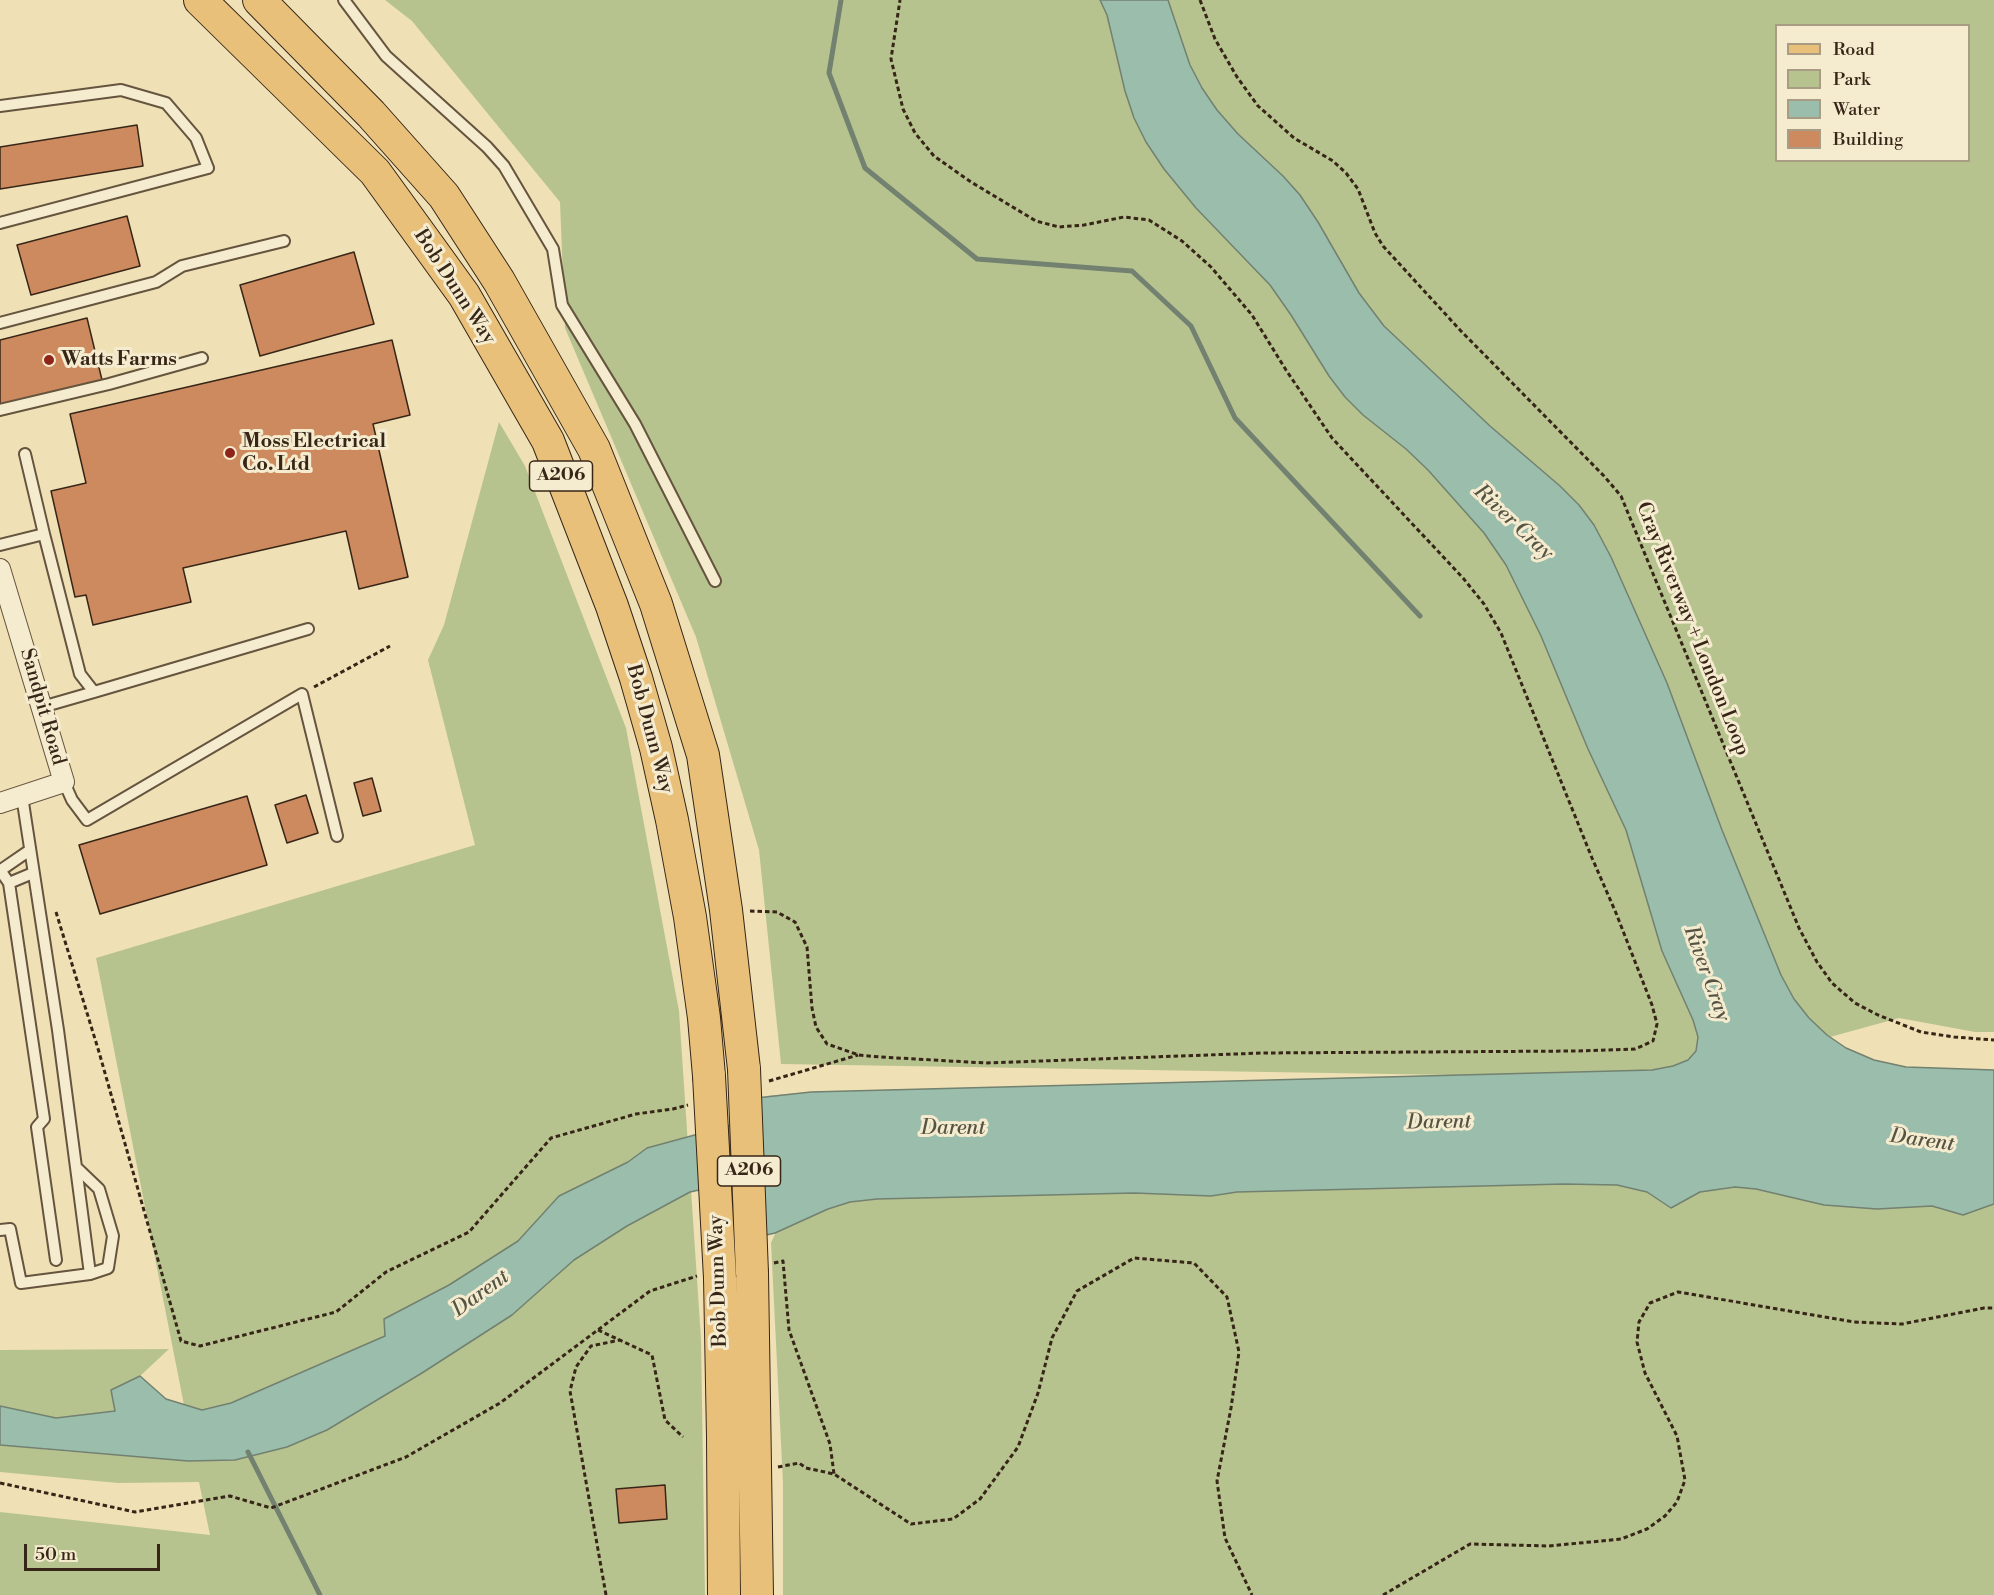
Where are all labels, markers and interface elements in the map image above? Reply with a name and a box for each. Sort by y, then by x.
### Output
legend [1775,24,1970,162]
text: Road [1833,38,1875,61]
text: Park [1833,68,1870,91]
text: Water [1833,98,1880,121]
text: Building [1833,128,1903,151]
street label: Bob Dunn Way [408,225,500,349]
place label: Watts Farms [61,348,177,372]
marker: Watts Farms [42,353,56,367]
place label: Moss Electrical Co. Ltd [242,430,386,477]
marker: Moss Electrical Co. Ltd [223,446,237,460]
road number: A206 [530,461,592,491]
water label: River Cray [1468,480,1558,566]
street label: Cray Riverway + London Loop [1630,499,1754,759]
street label: Sandpit Road [14,646,70,768]
street label: Bob Dunn Way [620,662,678,796]
water label: River Cray [1677,923,1735,1025]
water label: Darent [1407,1110,1471,1136]
water label: Darent [921,1116,985,1142]
water label: Darent [1888,1124,1956,1158]
road number: A206 [718,1156,780,1186]
street label: Bob Dunn Way [705,1214,733,1348]
water label: Darent [447,1265,515,1323]
scale bar [27,1532,164,1570]
text: 50 m [35,1543,76,1566]

